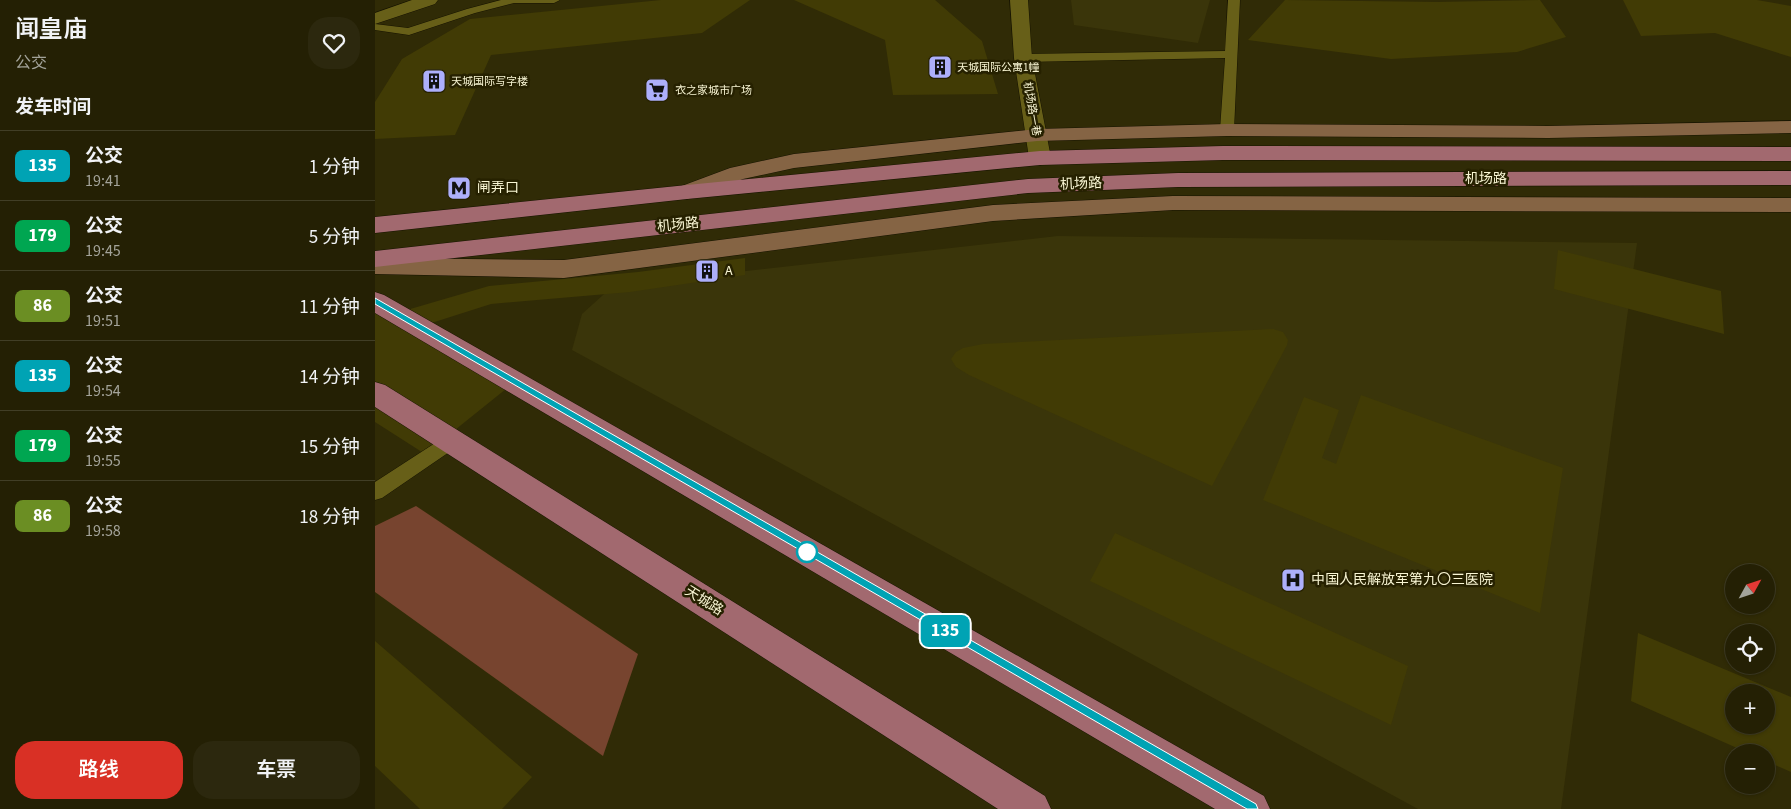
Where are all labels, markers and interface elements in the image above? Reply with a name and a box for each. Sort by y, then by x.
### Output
text: 闻皇庙 [15,12,87,47]
button: heart [308,17,360,69]
text: 公交 [15,52,47,74]
building icon: 天城国际公寓1幢 [927,54,953,80]
place label: 天城国际公寓1幢 [957,60,1039,75]
building icon: 天城国际写字楼 [421,68,447,94]
place label: 天城国际写字楼 [451,74,528,89]
supermarket icon: 衣之家城市广场 [644,77,670,103]
street label: 机场路一巷 [1020,81,1044,137]
place label: 衣之家城市广场 [675,83,752,98]
text: 发车时间 [15,94,91,121]
text: 公交 [85,143,123,170]
text: 135 [28,153,57,178]
text: 1 分钟 [309,154,360,181]
street label: 机场路 [1465,169,1507,189]
text: 19:41 [85,170,121,192]
street label: 机场路 [1060,173,1102,195]
metro station icon: 闸弄口 [446,175,472,201]
place label: 闸弄口 [477,178,519,198]
text: 公交 [85,213,123,240]
street label: 机场路 [656,213,700,237]
text: 179 [28,223,57,248]
text: 5 分钟 [309,224,360,251]
text: 19:45 [85,240,121,262]
building icon: A [694,258,720,284]
place label: A [725,261,733,281]
text: 公交 [85,283,123,310]
text: 86 [33,293,52,318]
text: 11 分钟 [299,294,360,321]
text: 19:51 [85,310,121,332]
text: 公交 [85,353,123,380]
text: 135 [28,363,57,388]
text: 14 分钟 [299,364,360,391]
text: 19:54 [85,380,121,402]
text: 公交 [85,423,123,450]
text: 179 [28,433,57,458]
text: 15 分钟 [299,434,360,461]
text: 19:55 [85,450,121,472]
text: 公交 [85,493,123,520]
text: 86 [33,503,52,528]
text: 18 分钟 [299,504,360,531]
text: 19:58 [85,520,121,542]
unlabelled marker [796,541,818,563]
north arrow [1725,564,1775,614]
map controls [1725,564,1775,794]
hospital icon: 中国人民解放军第九〇三医院 [1280,567,1306,593]
place label: 中国人民解放军第九〇三医院 [1311,570,1493,590]
street label: 天城路 [681,581,727,621]
line badge: 135 [916,615,974,647]
text: 135 [931,618,959,643]
button: locate [1725,624,1775,674]
button: + [1725,684,1775,734]
button: 路线 [15,741,183,799]
button: 车票 [193,741,360,799]
button: − [1725,744,1775,794]

